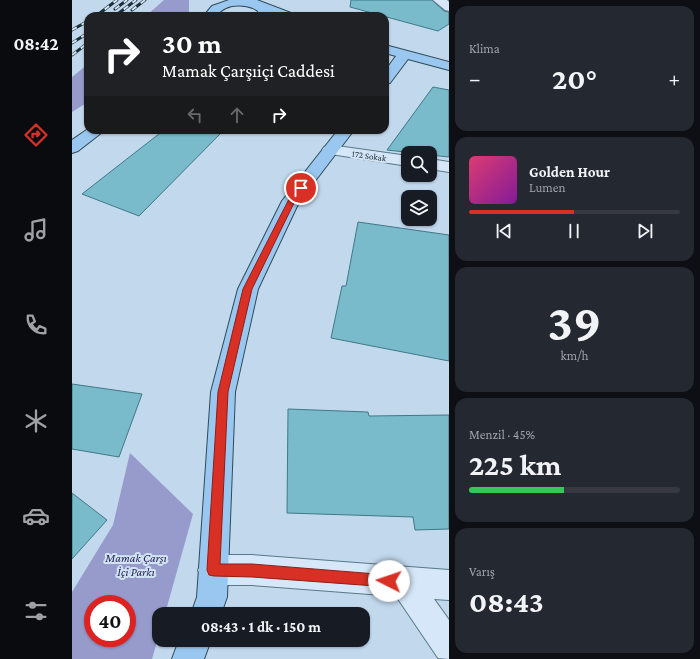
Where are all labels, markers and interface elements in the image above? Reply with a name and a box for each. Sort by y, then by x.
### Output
icon: right [96,28,148,80]
text: 30 m [162,28,222,59]
text: 08:42 [13,34,59,54]
text: Klima [469,41,500,56]
text: Mamak Çarşıiçi Caddesi [162,61,335,81]
text: 20° [552,62,597,95]
text: − [469,66,481,91]
text: + [668,66,680,91]
icon: left [184,104,206,126]
icon: ahead [226,104,248,126]
icon: right [268,104,290,126]
icon: directions [22,121,50,149]
map controls [401,146,437,226]
button: search [401,146,437,182]
street label: 172 Sokak [351,149,387,163]
text: Golden Hour [529,164,610,180]
pin [284,171,318,205]
icon: arrive [290,177,312,199]
text: Lumen [529,180,565,195]
button: layers [401,190,437,226]
icon: music [22,216,50,244]
icon: previous [493,220,515,242]
icon: pause [563,220,585,242]
icon: next [634,220,656,242]
text: 39 [548,293,601,351]
icon: phone [22,311,50,339]
text: km/h [560,348,589,363]
icon: climate [22,407,50,435]
text: Menzil · 45% [469,427,535,442]
text: 225 km [469,448,561,481]
icon: car [22,502,50,530]
park label: Mamak Çarşı İçi Parkı [104,551,167,579]
position arrow [368,560,410,602]
text: Varış [469,564,495,579]
text: 08:43 [469,585,544,618]
speed limit sign: 40 [84,595,136,647]
icon: filters [22,597,50,625]
text: 08:43 · 1 dk · 150 m [201,619,321,635]

